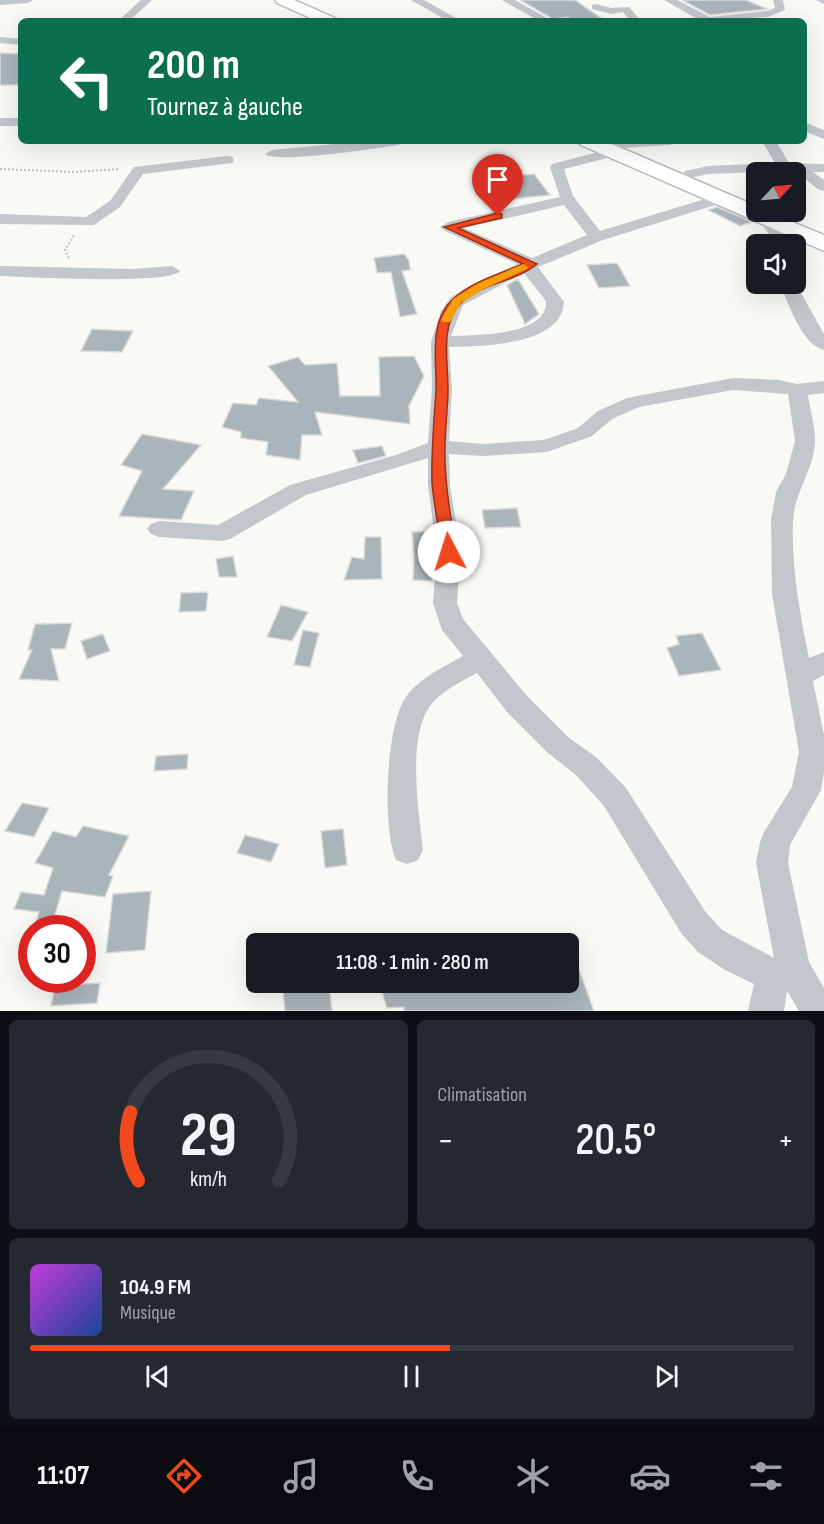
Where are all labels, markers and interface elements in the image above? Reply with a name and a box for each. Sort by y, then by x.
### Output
text: 200 m [147,40,240,91]
icon: left [48,42,126,120]
text: Tournez à gauche [147,91,303,123]
pin [472,154,523,216]
north arrow [746,162,806,222]
map controls [746,162,806,294]
icon: arrive [481,163,514,196]
button: sound [746,234,806,294]
position arrow [417,520,481,584]
speed limit sign: 30 [18,915,96,993]
text: 11:08 · 1 min · 280 m [336,949,489,976]
text: Climatisation [438,1083,527,1107]
text: 29 [180,1099,237,1174]
text: 20.5° [575,1113,656,1168]
text: − [438,1121,454,1161]
text: + [778,1121,794,1161]
text: km/h [190,1168,227,1193]
text: 104.9 FM [120,1274,191,1301]
text: Musique [120,1301,176,1325]
icon: previous [141,1360,174,1393]
icon: pause [395,1360,428,1393]
icon: next [650,1360,683,1393]
icon: directions [163,1455,205,1497]
icon: music [280,1455,322,1497]
icon: phone [396,1455,438,1497]
icon: climate [512,1455,554,1497]
icon: car [629,1455,671,1497]
icon: filters [745,1455,787,1497]
text: 11:07 [37,1460,89,1492]

